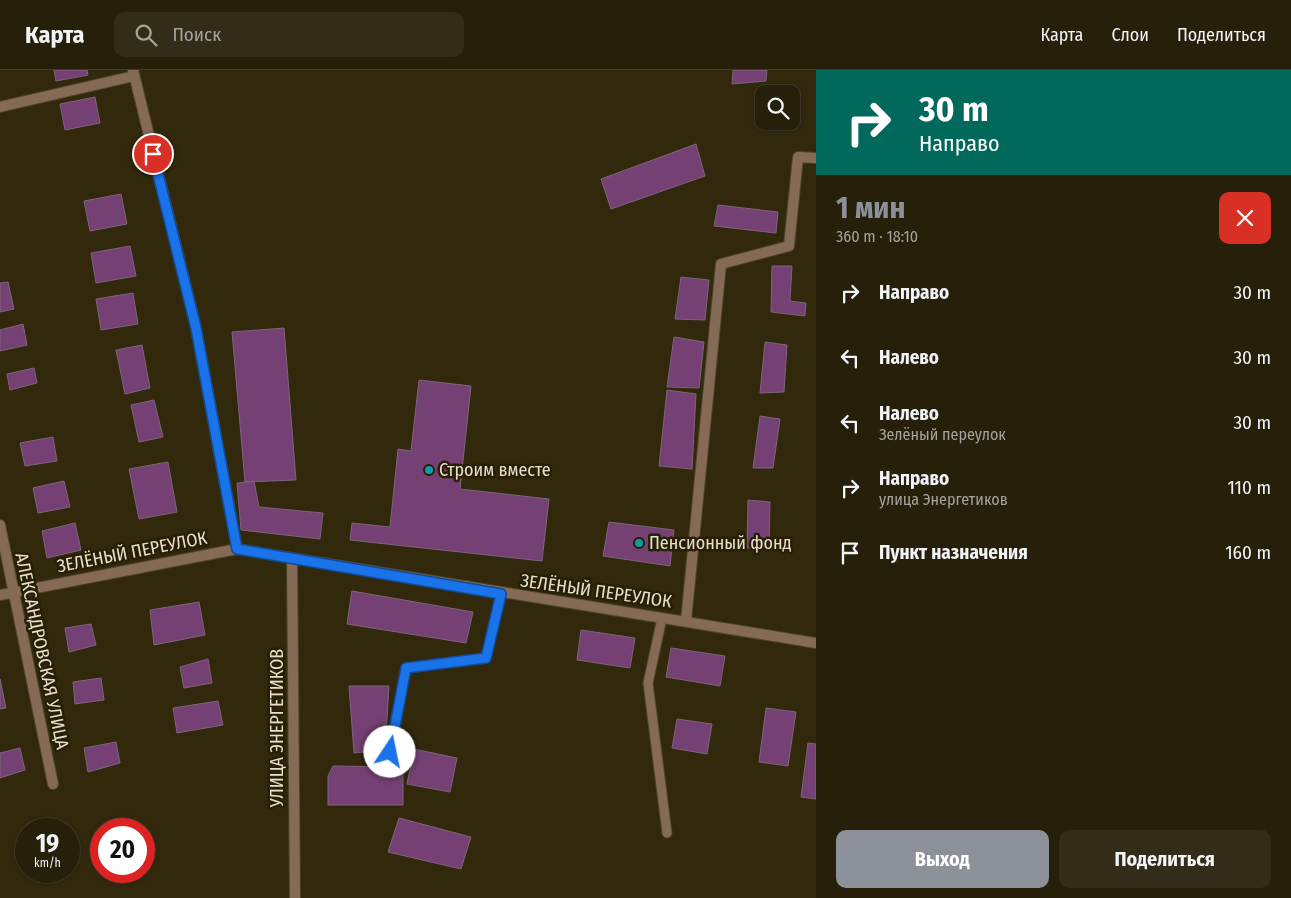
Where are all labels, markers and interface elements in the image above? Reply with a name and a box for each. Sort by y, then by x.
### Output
search box [114,12,464,57]
text: Карта [25,21,84,49]
icon: search [132,21,160,49]
text: Поиск [172,23,221,46]
text: Карта [1040,24,1083,46]
text: Слои [1111,24,1149,46]
text: Поделиться [1177,24,1266,46]
map controls [755,85,800,130]
button: search [755,85,800,130]
text: 30 m [919,88,989,130]
icon: right [836,90,901,155]
text: Направо [919,130,1000,157]
pin [132,133,174,175]
icon: arrive [139,140,167,168]
text: 1 мин [836,190,905,226]
button: close [1219,192,1271,244]
text: 360 m · 18:10 [836,227,918,246]
icon: right [836,279,864,307]
text: Направо [879,281,949,304]
text: 30 m [1233,281,1271,304]
icon: left [836,344,864,372]
text: Налево [879,346,939,369]
text: 30 m [1233,346,1271,369]
text: Налево [879,402,939,425]
icon: left [836,409,864,437]
text: 30 m [1233,411,1271,434]
text: Зелёный переулок [879,425,1006,444]
place label: Строим вместе [439,459,551,481]
marker: Строим вместе [423,464,435,476]
text: Направо [879,467,949,490]
icon: right [836,474,864,502]
text: 110 m [1227,476,1271,499]
text: улица Энергетиков [879,490,1008,509]
street label: ЗЕЛЁНЫЙ ПЕРЕУЛОК [55,527,209,577]
place label: Пенсионный фонд [649,532,792,554]
marker: Пенсионный фонд [633,537,645,549]
icon: arrive [836,539,864,567]
text: Пункт назначения [879,541,1028,564]
text: 160 m [1225,541,1271,564]
street label: АЛЕКСАНДРОВСКАЯ УЛИЦА [10,551,74,752]
street label: ЗЕЛЁНЫЙ ПЕРЕУЛОК [519,569,673,613]
street label: УЛИЦА ЭНЕРГЕТИКОВ [266,649,288,808]
position arrow [363,725,415,777]
speed limit sign: 20 [90,818,155,883]
text: 19 [36,829,59,859]
button: Выход [836,830,1049,888]
button: Поделиться [1059,830,1271,888]
text: km/h [34,856,61,870]

